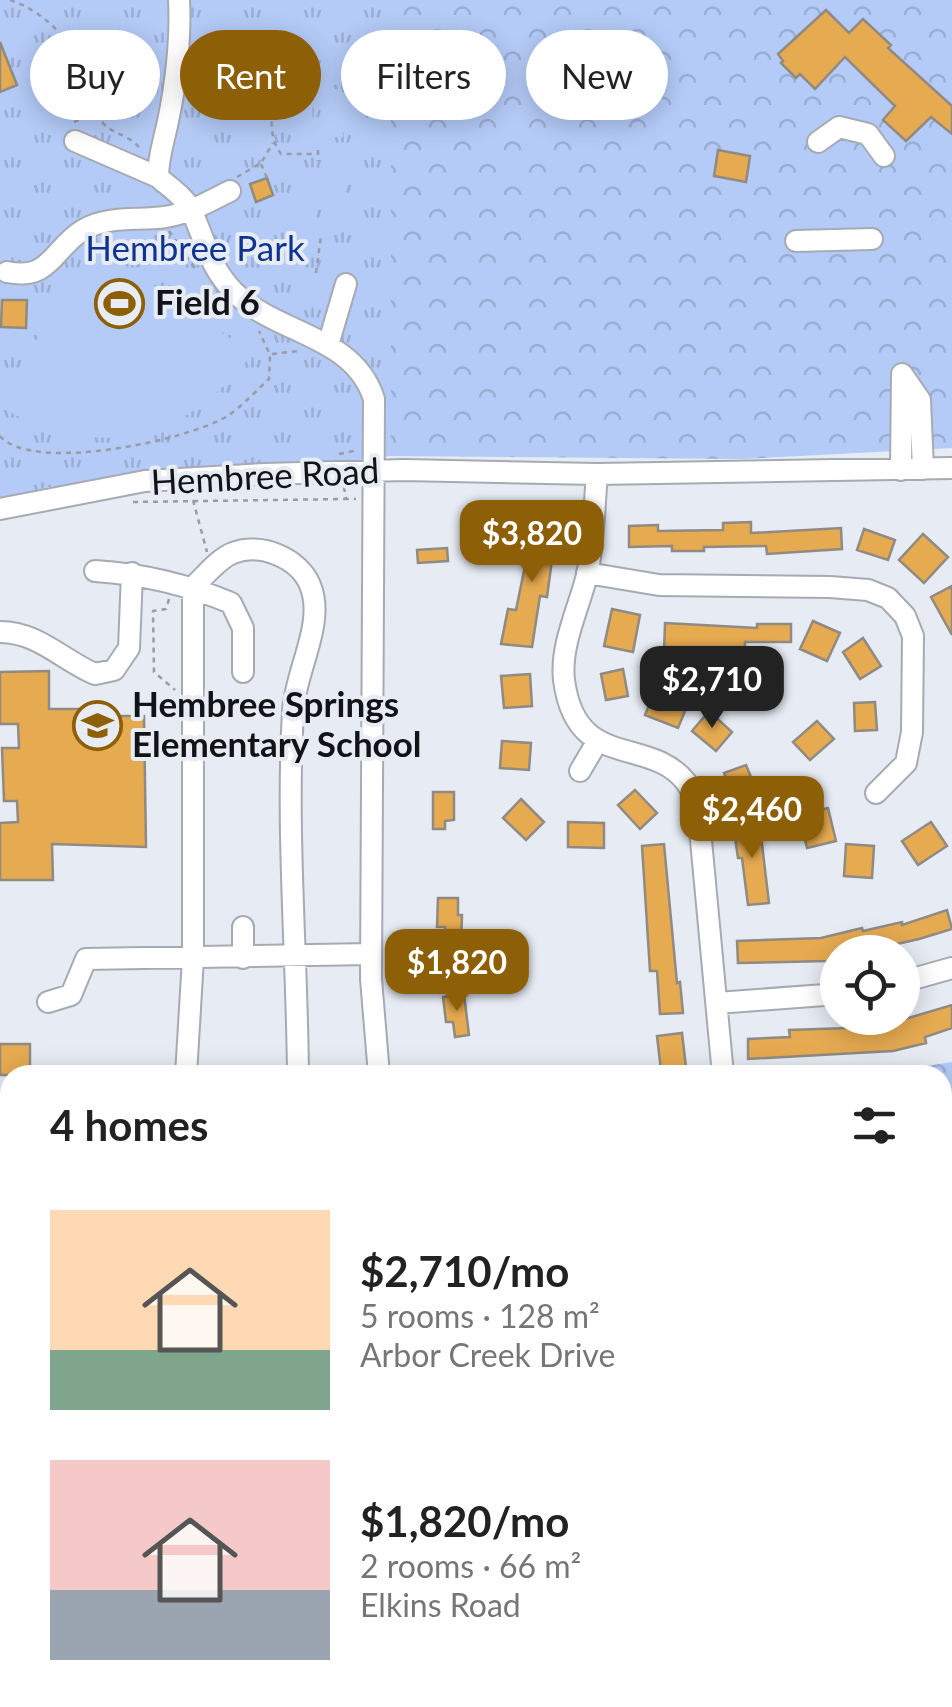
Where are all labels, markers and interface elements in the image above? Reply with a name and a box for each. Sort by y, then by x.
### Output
chip: Buy [30,30,160,120]
chip: Rent [180,30,321,120]
chip: Filters [341,30,506,120]
chip: New [526,30,668,120]
park label: Hembree Park [85,226,305,268]
sports icon: Field 6 [94,277,146,329]
place label: Field 6 [155,280,260,322]
street label: Hembree Road [150,448,380,502]
pin: $3,820 [451,500,613,585]
text: $3,820 [482,513,582,552]
pin: $2,710 [631,646,793,731]
text: $2,710 [662,659,762,698]
place label: Hembree Springs Elementary School [132,682,422,764]
school or university icon: Hembree Springs Elementary School [71,699,123,751]
pin: $2,460 [671,776,833,861]
text: $2,460 [702,789,802,828]
pin: $1,820 [376,929,538,1014]
map controls [820,935,920,1035]
button: locate [820,935,920,1035]
text: $1,820 [407,942,507,981]
icon: filters [847,1098,902,1153]
text: 4 homes [50,1100,208,1150]
text: $2,710/mo [360,1246,569,1296]
icon: home [130,1250,250,1370]
text: 5 rooms · 128 m² [360,1296,600,1335]
text: Arbor Creek Drive [360,1335,615,1374]
text: $1,820/mo [360,1496,569,1546]
icon: home [130,1500,250,1620]
text: 2 rooms · 66 m² [360,1546,581,1585]
text: Elkins Road [360,1585,521,1624]

